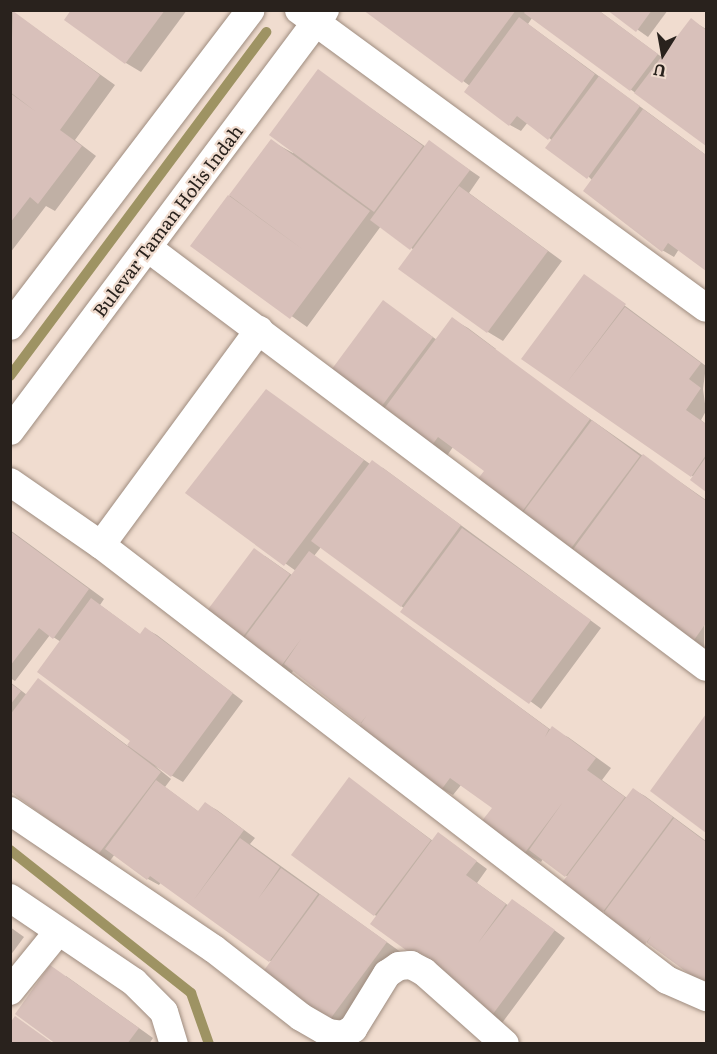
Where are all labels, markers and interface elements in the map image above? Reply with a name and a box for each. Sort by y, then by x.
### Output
north arrow [633,24,693,84]
text: U [651,59,668,85]
street label: Bulevar Taman Holis Indah [89,121,247,321]

